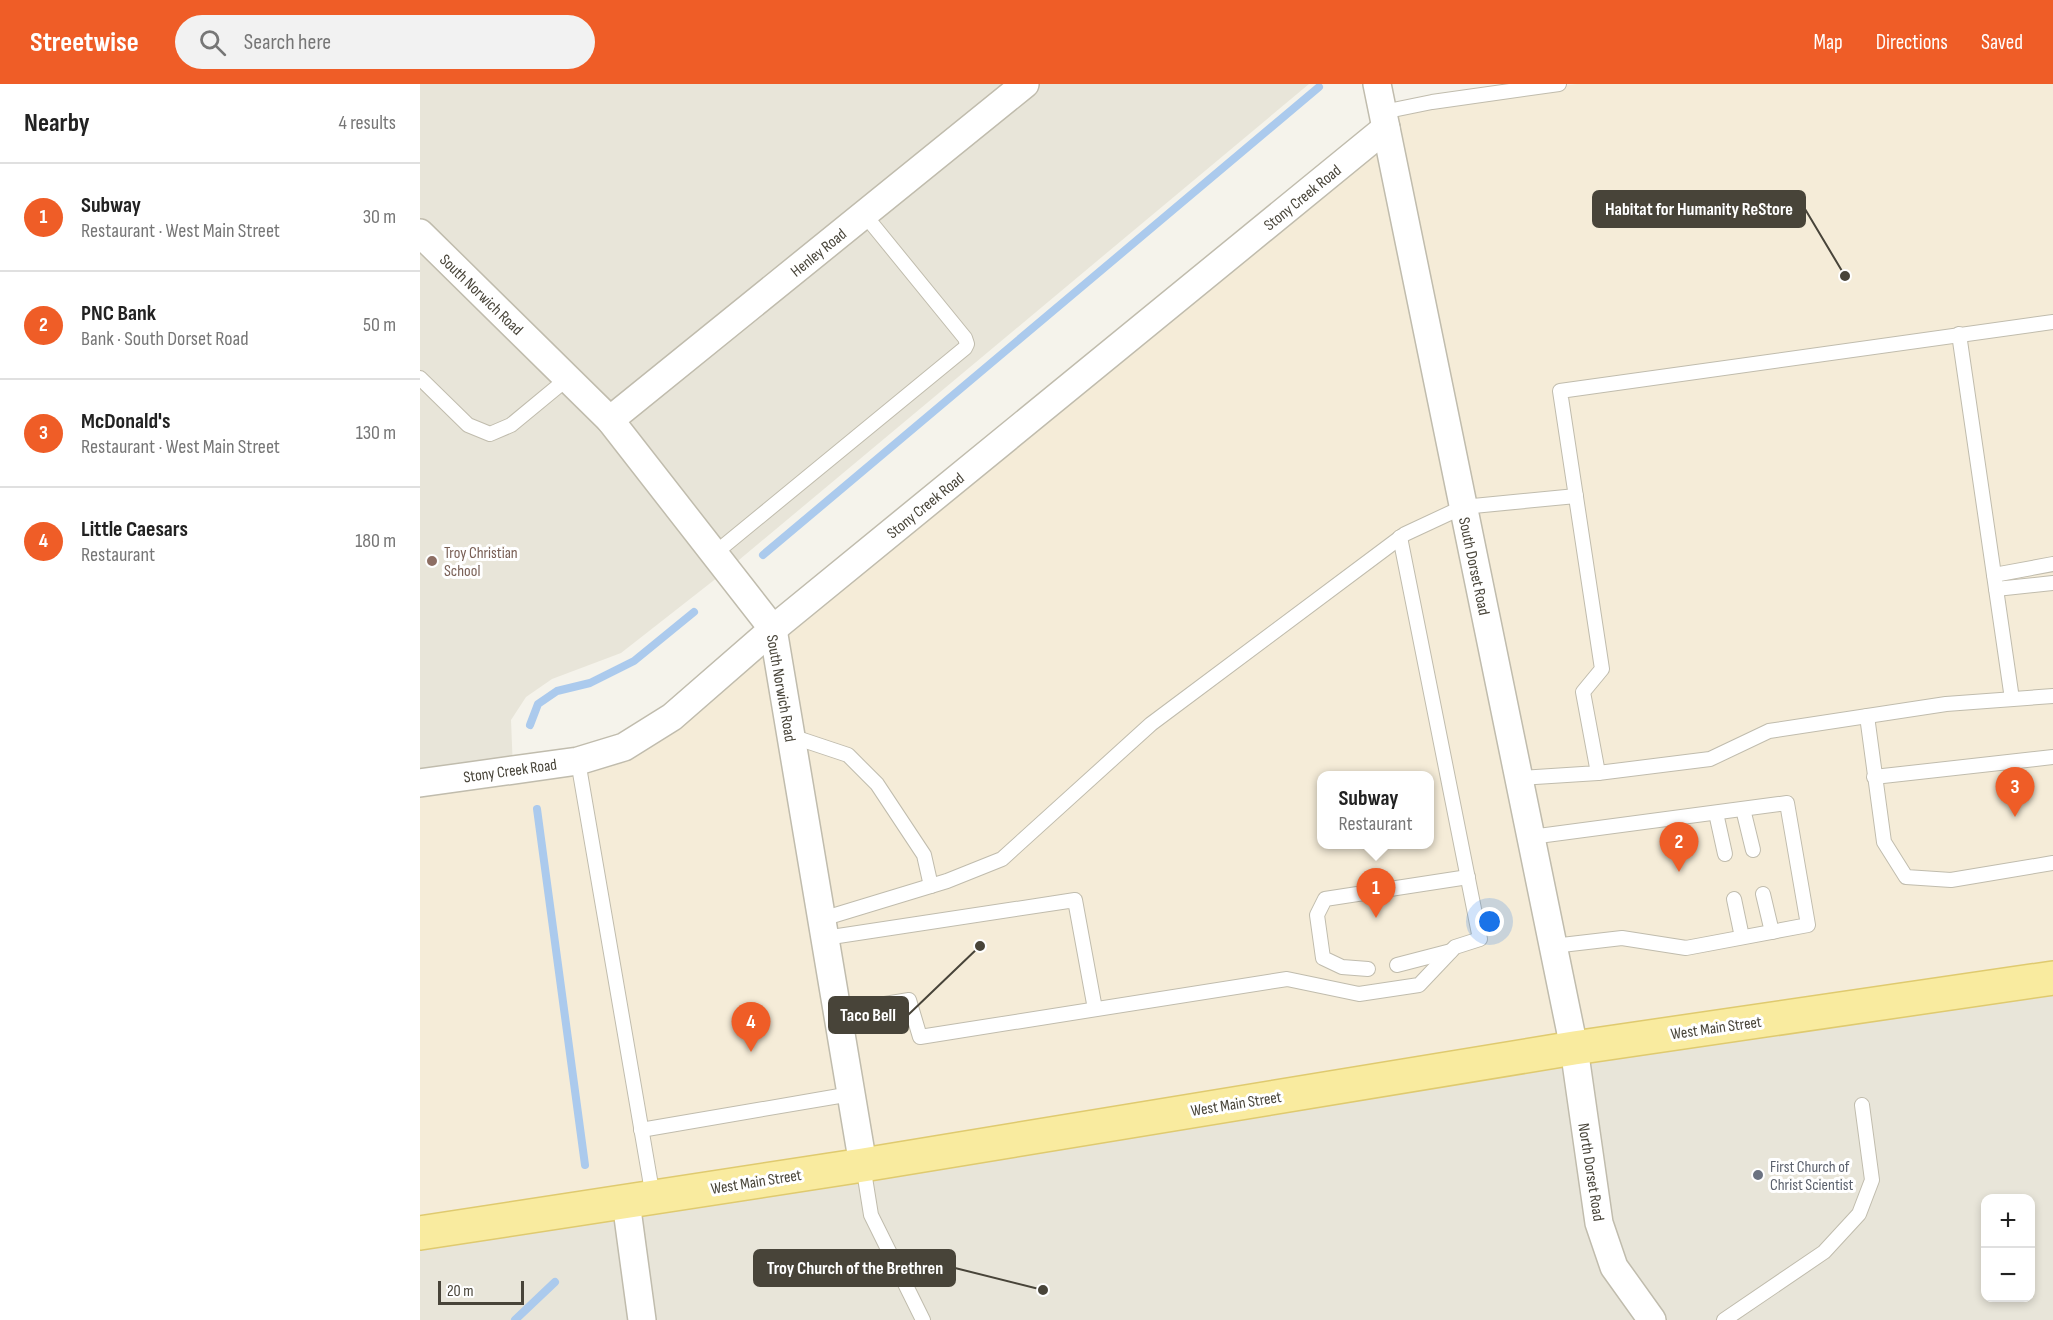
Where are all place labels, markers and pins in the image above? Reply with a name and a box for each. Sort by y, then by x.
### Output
callout: Habitat for Humanity ReStore [1593,191,1805,227]
place label: Troy Christian School [444,544,518,581]
marker: Troy Christian School [425,554,439,568]
pin: 3 [1996,768,2034,817]
pin: 2 [1660,822,1698,872]
pin: 1 [1356,868,1396,918]
callout: Taco Bell [829,997,908,1033]
pin: 4 [732,1002,770,1052]
place label: First Church of Christ Scientist [1770,1158,1854,1195]
marker: First Church of Christ Scientist [1751,1168,1765,1182]
callout: Troy Church of the Brethren [754,1250,955,1286]

